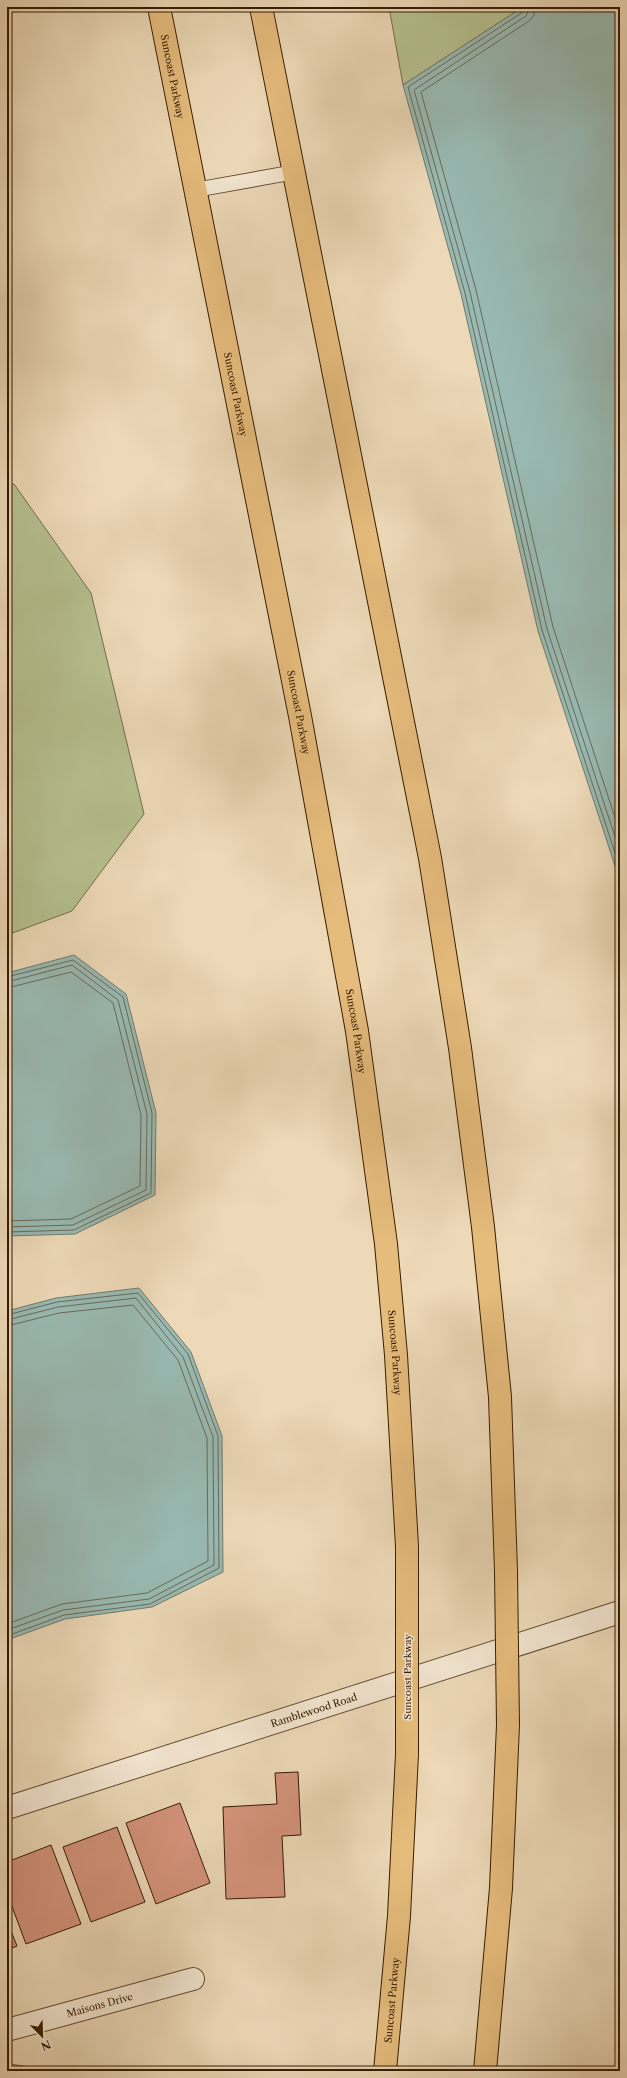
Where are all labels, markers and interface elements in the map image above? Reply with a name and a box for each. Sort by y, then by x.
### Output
street label: Suncoast Parkway [158,33,188,120]
street label: Suncoast Parkway [221,351,251,438]
street label: Suncoast Parkway [285,669,313,756]
street label: Suncoast Parkway [343,988,369,1075]
street label: Suncoast Parkway [385,1309,405,1396]
street label: Suncoast Parkway [401,1634,414,1720]
street label: Ramblewood Road [269,1690,359,1730]
street label: Suncoast Parkway [381,1957,402,2044]
street label: Maisons Drive [65,1989,135,2020]
north arrow [22,2016,62,2056]
text: N [38,2037,53,2054]

